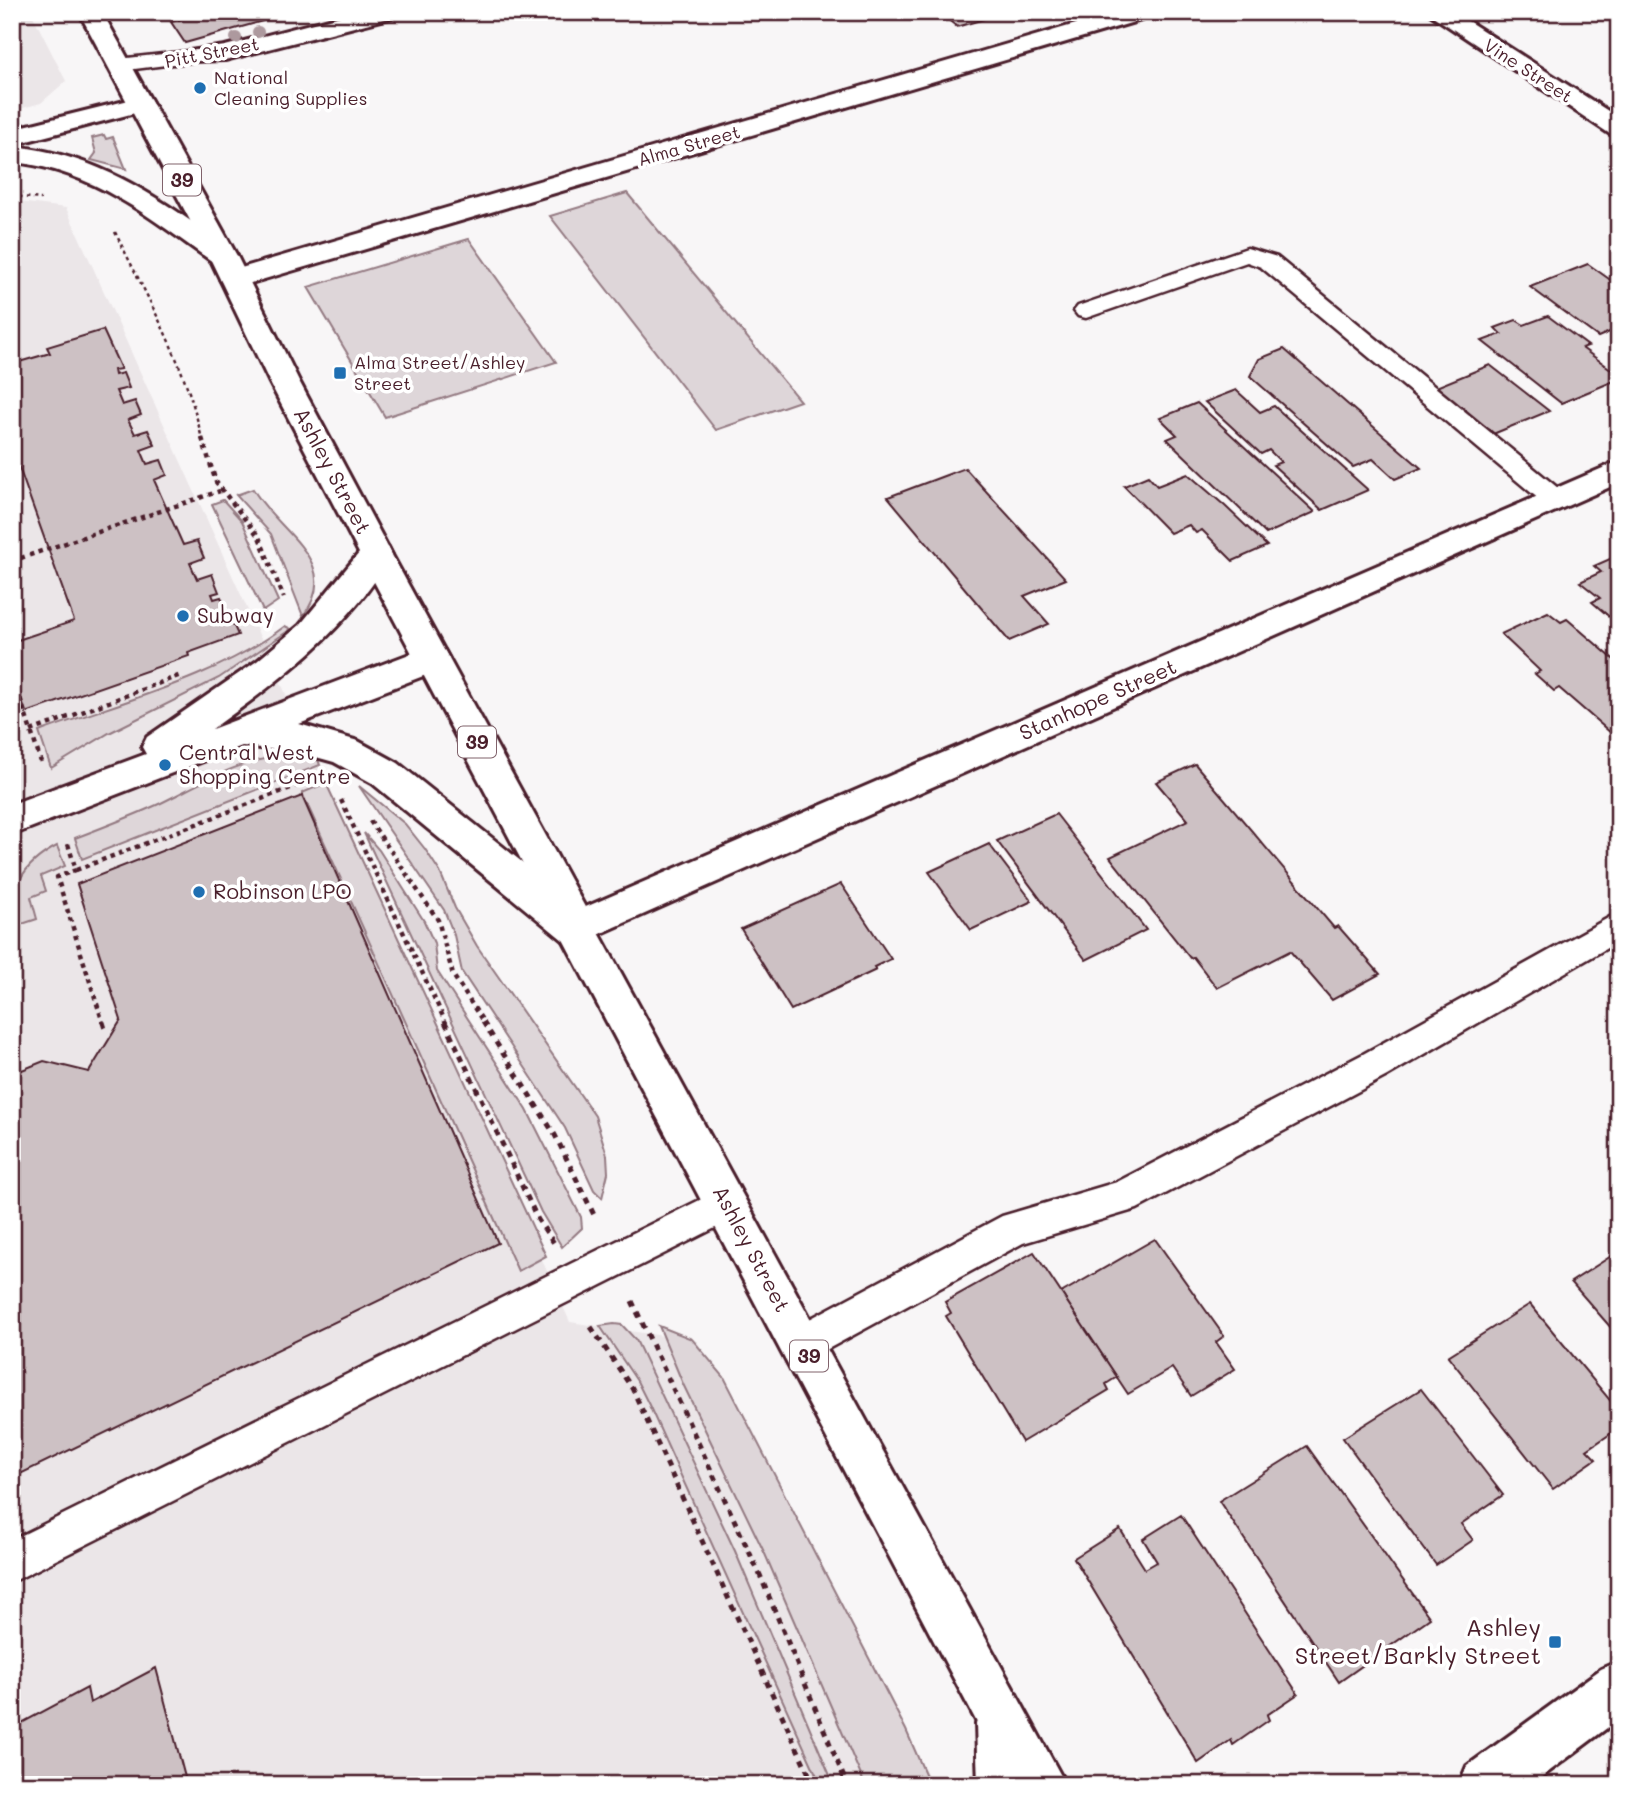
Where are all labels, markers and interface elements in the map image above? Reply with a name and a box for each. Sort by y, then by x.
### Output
street label: Pitt Street [163,31,261,73]
street label: Vine Street [1480,33,1578,108]
place label: National Cleaning Supplies [214,65,368,110]
marker: National Cleaning Supplies [192,80,208,96]
street label: Alma Street [635,119,743,171]
road number: 39 [163,164,201,196]
place label: Alma Street/Ashley Street [354,350,525,395]
marker: Alma Street/Ashley Street [332,365,348,381]
street label: Ashley Street [289,402,378,538]
place label: Subway [197,601,274,628]
marker: Subway [175,608,191,624]
street label: Stanhope Street [1014,652,1180,745]
road number: 39 [458,726,496,758]
place label: Central West Shopping Centre [179,738,350,789]
marker: Central West Shopping Centre [157,757,173,773]
place label: Robinson LPO [213,877,352,904]
marker: Robinson LPO [191,884,207,900]
street label: Ashley Street [708,1180,797,1316]
road number: 39 [790,1340,828,1372]
place label: Ashley Street/Barkly Street [1295,1611,1541,1670]
marker: Ashley Street/Barkly Street [1547,1634,1563,1650]

